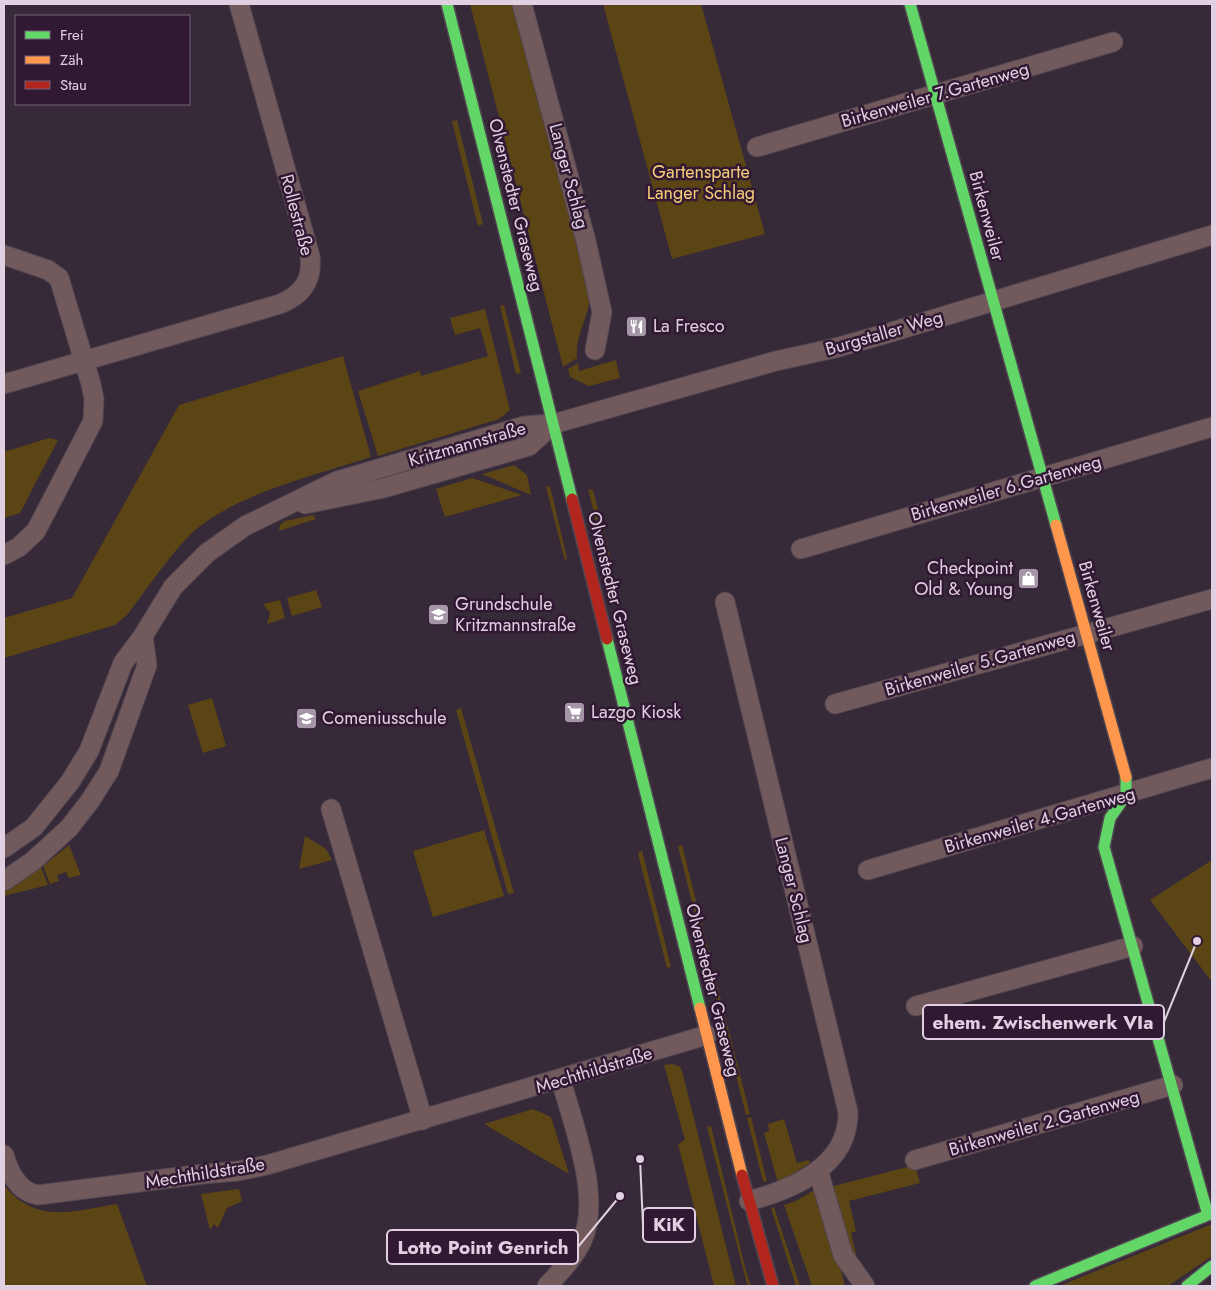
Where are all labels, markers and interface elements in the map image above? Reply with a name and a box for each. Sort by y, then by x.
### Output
legend [15,15,190,105]
text: Frei [60,24,84,46]
text: Zäh [60,49,83,71]
street label: Birkenweiler 7.Gartenweg [838,56,1032,134]
text: Stau [60,74,87,96]
street label: Olvenstedter Graseweg [482,116,550,294]
street label: Langer Schlag [542,120,596,232]
park label: Gartensparte Langer Schlag [647,159,755,206]
street label: Birkenweiler [962,168,1012,265]
street label: Rollestraße [274,171,320,259]
street label: Burgstaller Weg [822,304,946,362]
place label: La Fresco [653,313,725,339]
restaurant icon: La Fresco [625,314,649,338]
street label: Kritzmannstraße [405,415,529,473]
street label: Birkenweiler 6.Gartenweg [908,448,1104,528]
street label: Olvenstedter Graseweg [581,509,649,687]
place label: Checkpoint Old & Young [914,555,1014,602]
street label: Birkenweiler [1072,558,1122,655]
shop icon: Checkpoint Old & Young [1017,566,1041,590]
place label: Grundschule Kritzmannstraße [455,591,576,638]
school or university icon: Grundschule Kritzmannstraße [427,602,451,626]
street label: Birkenweiler 5.Gartenweg [882,623,1078,703]
place label: Lazgo Kiosk [591,699,681,725]
supermarket icon: Lazgo Kiosk [563,700,587,724]
place label: Comeniusschule [322,705,446,731]
school or university icon: Comeniusschule [294,706,318,730]
street label: Birkenweiler 4.Gartenweg [942,780,1138,860]
street label: Langer Schlag [768,834,820,946]
street label: Olvenstedter Graseweg [679,901,747,1079]
callout: ehem. Zwischenwerk VIa [923,1005,1164,1039]
text: ehem. Zwischenwerk VIa [933,1009,1153,1036]
street label: Mechthildstraße [533,1040,655,1100]
street label: Birkenweiler 2.Gartenweg [946,1083,1142,1163]
street label: Mechthildstraße [143,1151,267,1195]
callout: KiK [643,1208,695,1242]
text: KiK [653,1211,686,1238]
callout: Lotto Point Genrich [387,1230,578,1264]
text: Lotto Point Genrich [397,1234,569,1261]

